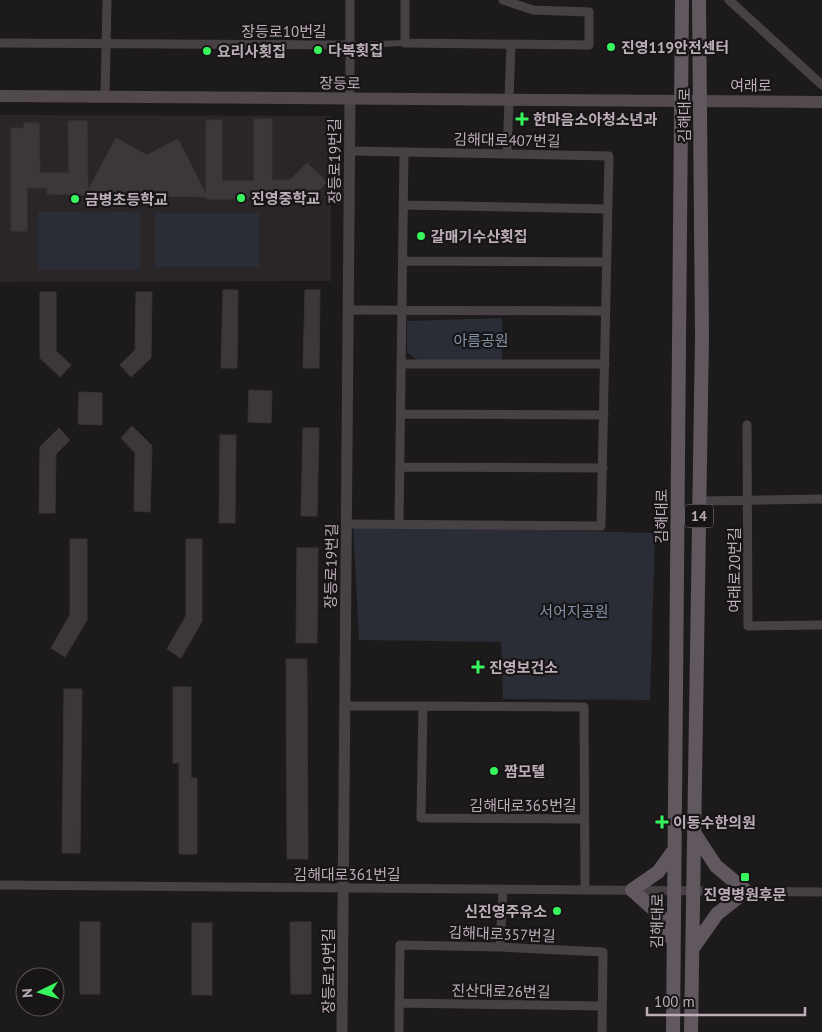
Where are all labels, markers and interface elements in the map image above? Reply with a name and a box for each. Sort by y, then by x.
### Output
street label: 장등로10번길 [241,22,327,41]
place label: 진영119안전센터 [621,38,729,57]
place label: 다복횟집 [328,41,383,60]
marker: 진영119안전센터 [605,41,617,53]
place label: 요리사횟집 [217,42,286,61]
marker: 다복횟집 [312,44,324,56]
marker: 요리사횟집 [201,45,213,57]
street label: 장등로 [319,73,361,93]
street label: 여래로 [730,76,772,95]
street label: 김해대로 [675,87,694,143]
place label: 한마음소아청소년과 [533,110,657,129]
marker: 한마음소아청소년과 [515,112,529,126]
street label: 장등로19번길 [325,118,344,204]
street label: 김해대로407번길 [453,130,561,150]
place label: 진영중학교 [251,189,320,208]
place label: 금병초등학교 [85,190,168,209]
marker: 진영중학교 [235,192,247,204]
marker: 금병초등학교 [69,193,81,205]
place label: 갈매기수산횟집 [431,227,528,246]
marker: 갈매기수산횟집 [415,230,427,242]
park label: 아름공원 [453,331,509,350]
street label: 김해대로 [652,488,671,544]
road number: 14 [685,504,713,528]
street label: 장등로19번길 [321,523,341,609]
street label: 여래로20번길 [725,527,744,613]
park label: 서어지공원 [539,602,609,621]
place label: 진영보건소 [489,658,558,677]
marker: 진영보건소 [471,660,485,674]
place label: 짬모텔 [504,762,545,781]
marker: 짬모텔 [488,765,500,777]
street label: 김해대로365번길 [469,796,577,815]
place label: 이동수한의원 [673,813,756,832]
marker: 이동수한의원 [655,815,669,829]
street label: 김해대로361번길 [293,865,401,884]
marker: 진영병원후문 [739,871,751,883]
place label: 진영병원후문 [704,885,787,904]
street label: 김해대로 [647,893,667,949]
place label: 신진영주유소 [464,902,547,921]
marker: 신진영주유소 [551,905,563,917]
street label: 김해대로357번길 [448,923,556,945]
street label: 장등로19번길 [319,928,338,1014]
north arrow [15,967,65,1017]
street label: 진산대로26번길 [451,981,551,1001]
scale bar [647,984,804,1016]
text: N [18,988,36,999]
text: 100 m [654,992,695,1011]

